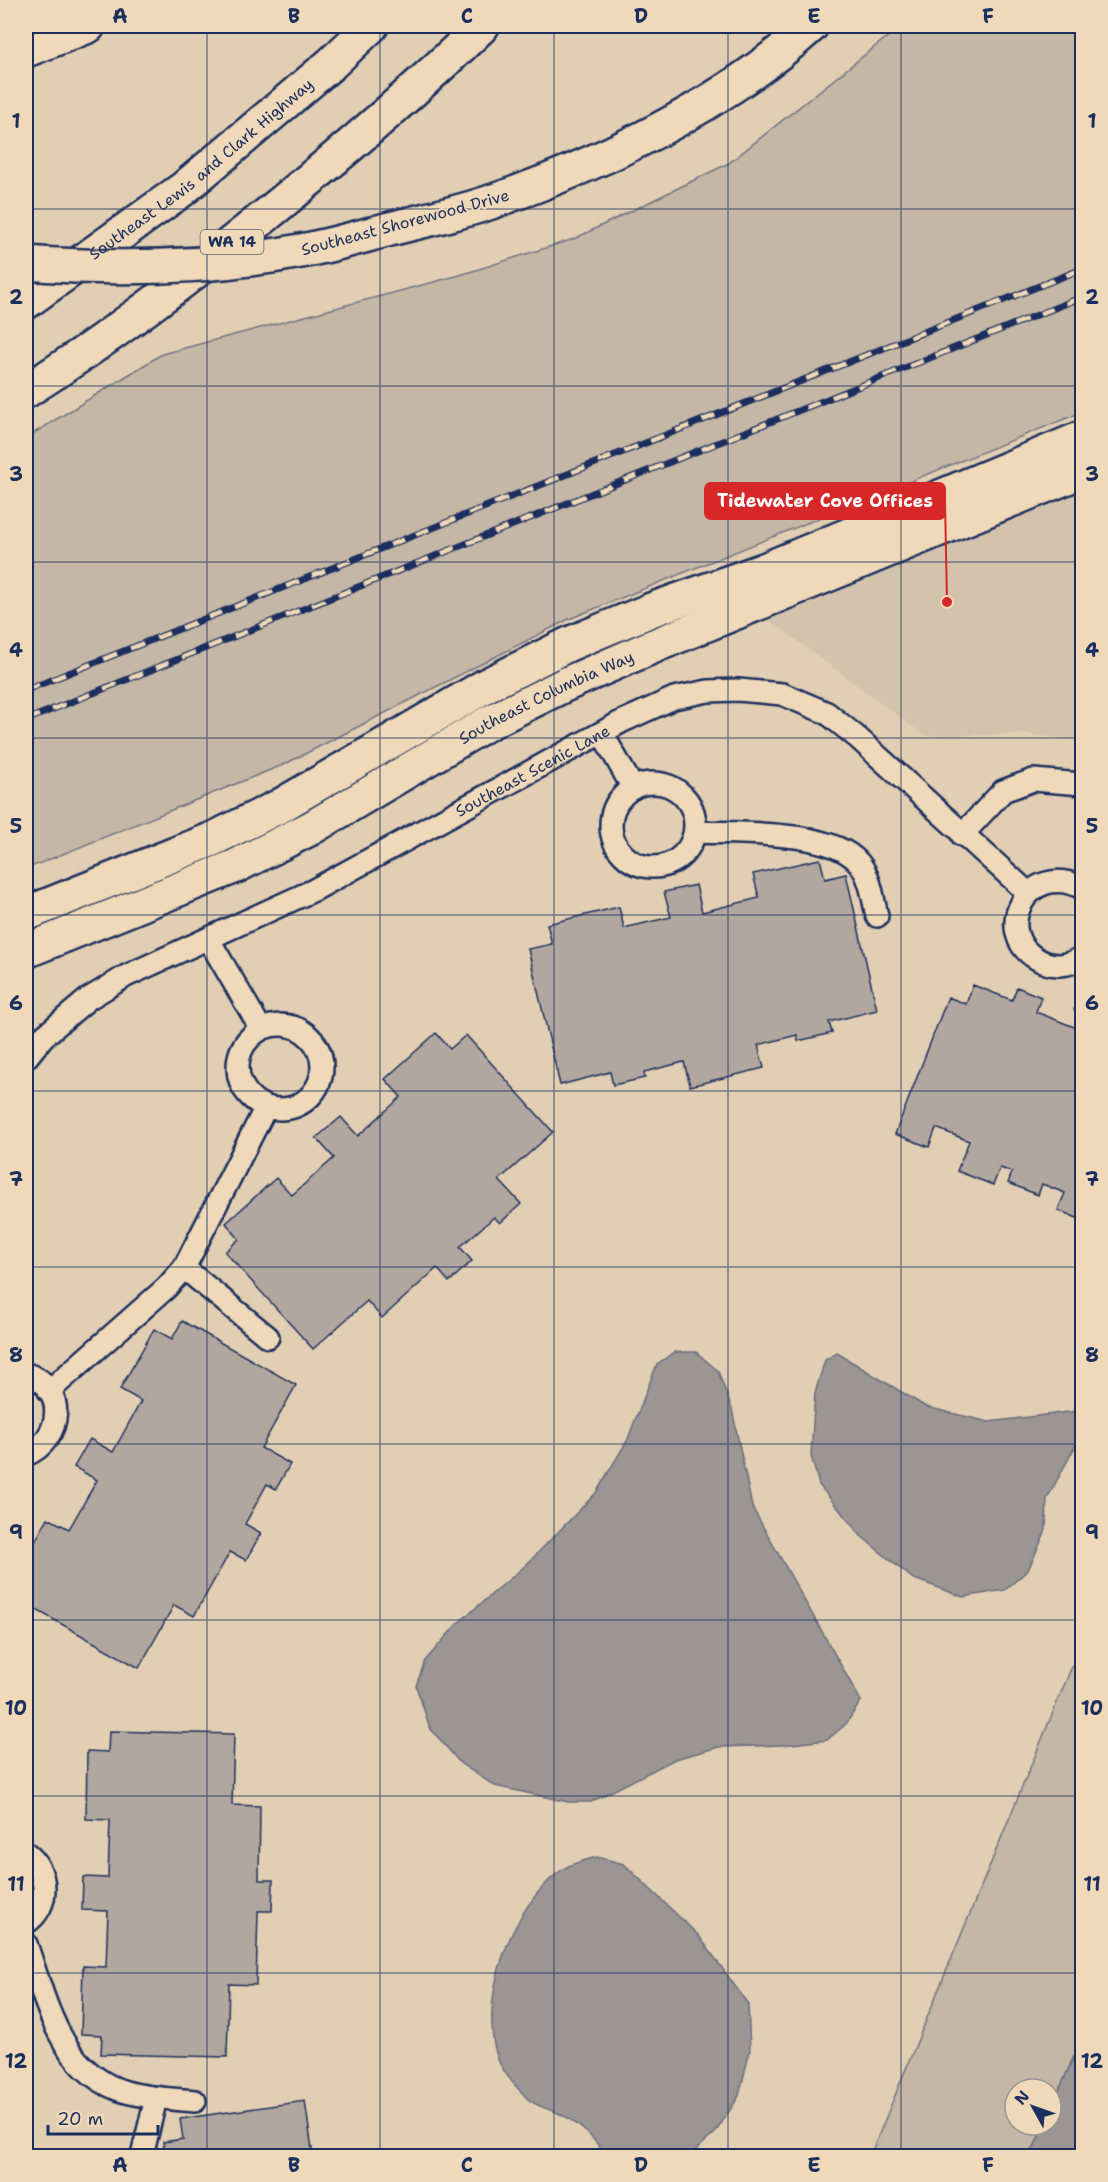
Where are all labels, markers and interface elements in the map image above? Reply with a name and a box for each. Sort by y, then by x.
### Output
text: A [112,3,128,29]
text: B [288,3,300,29]
text: C [461,3,473,29]
text: D [634,3,648,29]
text: E [807,3,821,29]
text: F [982,3,994,29]
street label: Southeast Lewis and Clark Highway [85,74,318,264]
text: 1 [11,108,21,134]
text: 1 [1087,108,1097,134]
street label: Southeast Shorewood Drive [299,185,511,260]
road number: WA 14 [200,230,264,254]
text: 2 [9,284,23,310]
text: 2 [1085,284,1099,310]
text: 3 [9,461,23,487]
text: 3 [1085,461,1099,487]
callout: Tidewater Cove Offices [705,483,945,519]
text: Tidewater Cove Offices [717,489,933,513]
text: 4 [9,637,23,663]
text: 4 [1085,637,1099,663]
street label: Southeast Columbia Way [455,646,637,749]
street label: Southeast Scenic Lane [452,720,614,822]
text: 5 [10,813,22,839]
text: 5 [1086,813,1098,839]
text: 6 [9,990,23,1016]
text: 6 [1085,990,1099,1016]
text: 7 [9,1166,23,1192]
text: 7 [1085,1166,1099,1192]
text: 8 [9,1342,23,1368]
text: 8 [1085,1342,1099,1368]
text: 9 [9,1519,23,1545]
text: 9 [1085,1519,1099,1545]
text: 10 [5,1695,27,1721]
text: 10 [1081,1695,1103,1721]
text: 11 [7,1871,25,1897]
text: 11 [1083,1871,1101,1897]
text: 12 [5,2048,27,2074]
text: 12 [1081,2048,1103,2074]
north arrow [1003,2077,1063,2137]
text: N [1010,2086,1034,2109]
scale bar [48,2098,158,2136]
text: 20 m [57,2107,103,2131]
text: A [112,2152,128,2178]
text: B [288,2152,300,2178]
text: C [461,2152,473,2178]
text: D [634,2152,648,2178]
text: E [807,2152,821,2178]
text: F [982,2152,994,2178]

